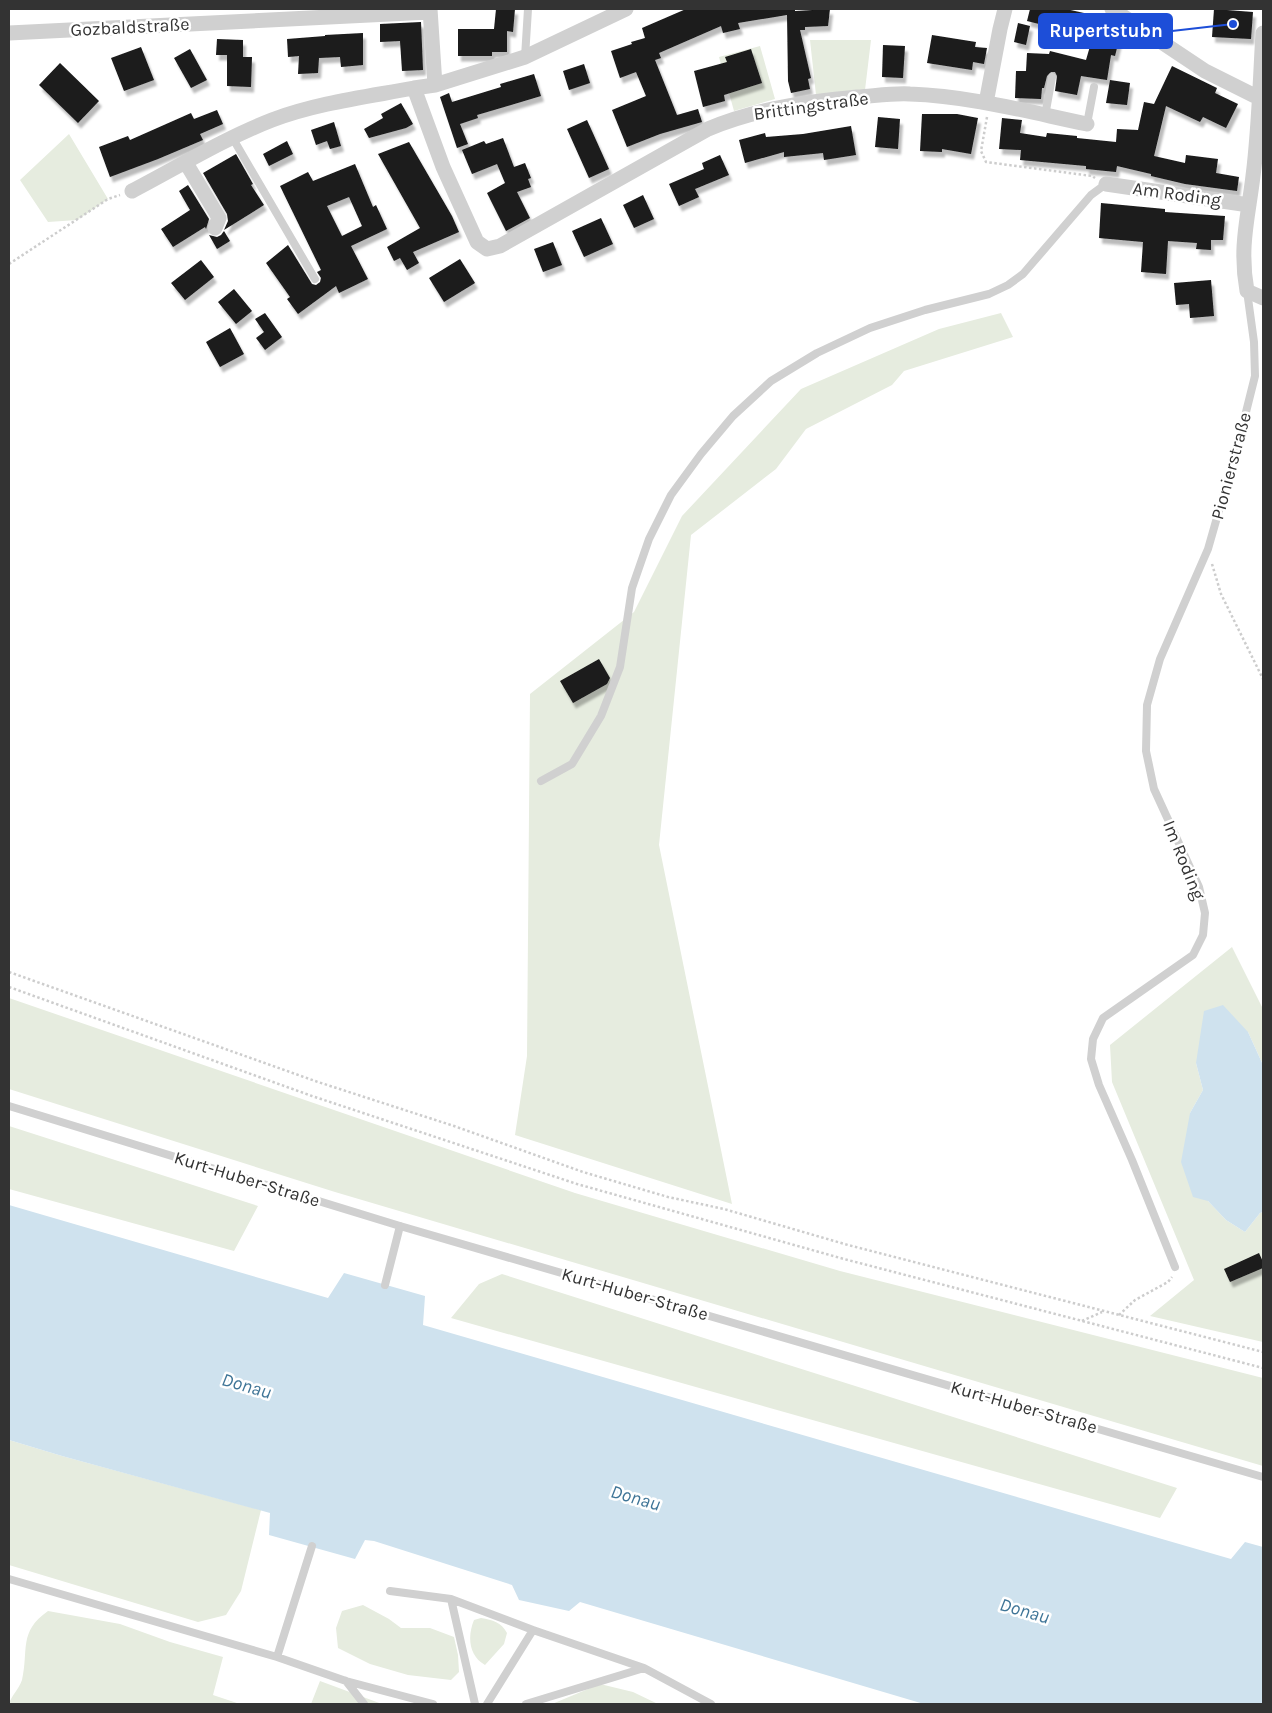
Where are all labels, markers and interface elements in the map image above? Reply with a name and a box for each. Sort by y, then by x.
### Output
street label: Gozbaldstraße [70,13,190,41]
callout: Rupertstubn [1039,14,1172,48]
text: Rupertstubn [1049,20,1163,42]
street label: Brittingstraße [752,87,870,125]
street label: Am Roding [1131,177,1223,211]
street label: Pionierstraße [1206,410,1256,522]
street label: Im Roding [1158,817,1210,903]
street label: Kurt-Huber-Straße [171,1146,323,1212]
street label: Kurt-Huber-Straße [559,1263,711,1325]
water label: Donau [219,1368,274,1404]
street label: Kurt-Huber-Straße [948,1376,1100,1438]
water label: Donau [608,1480,663,1516]
water label: Donau [997,1593,1052,1629]

